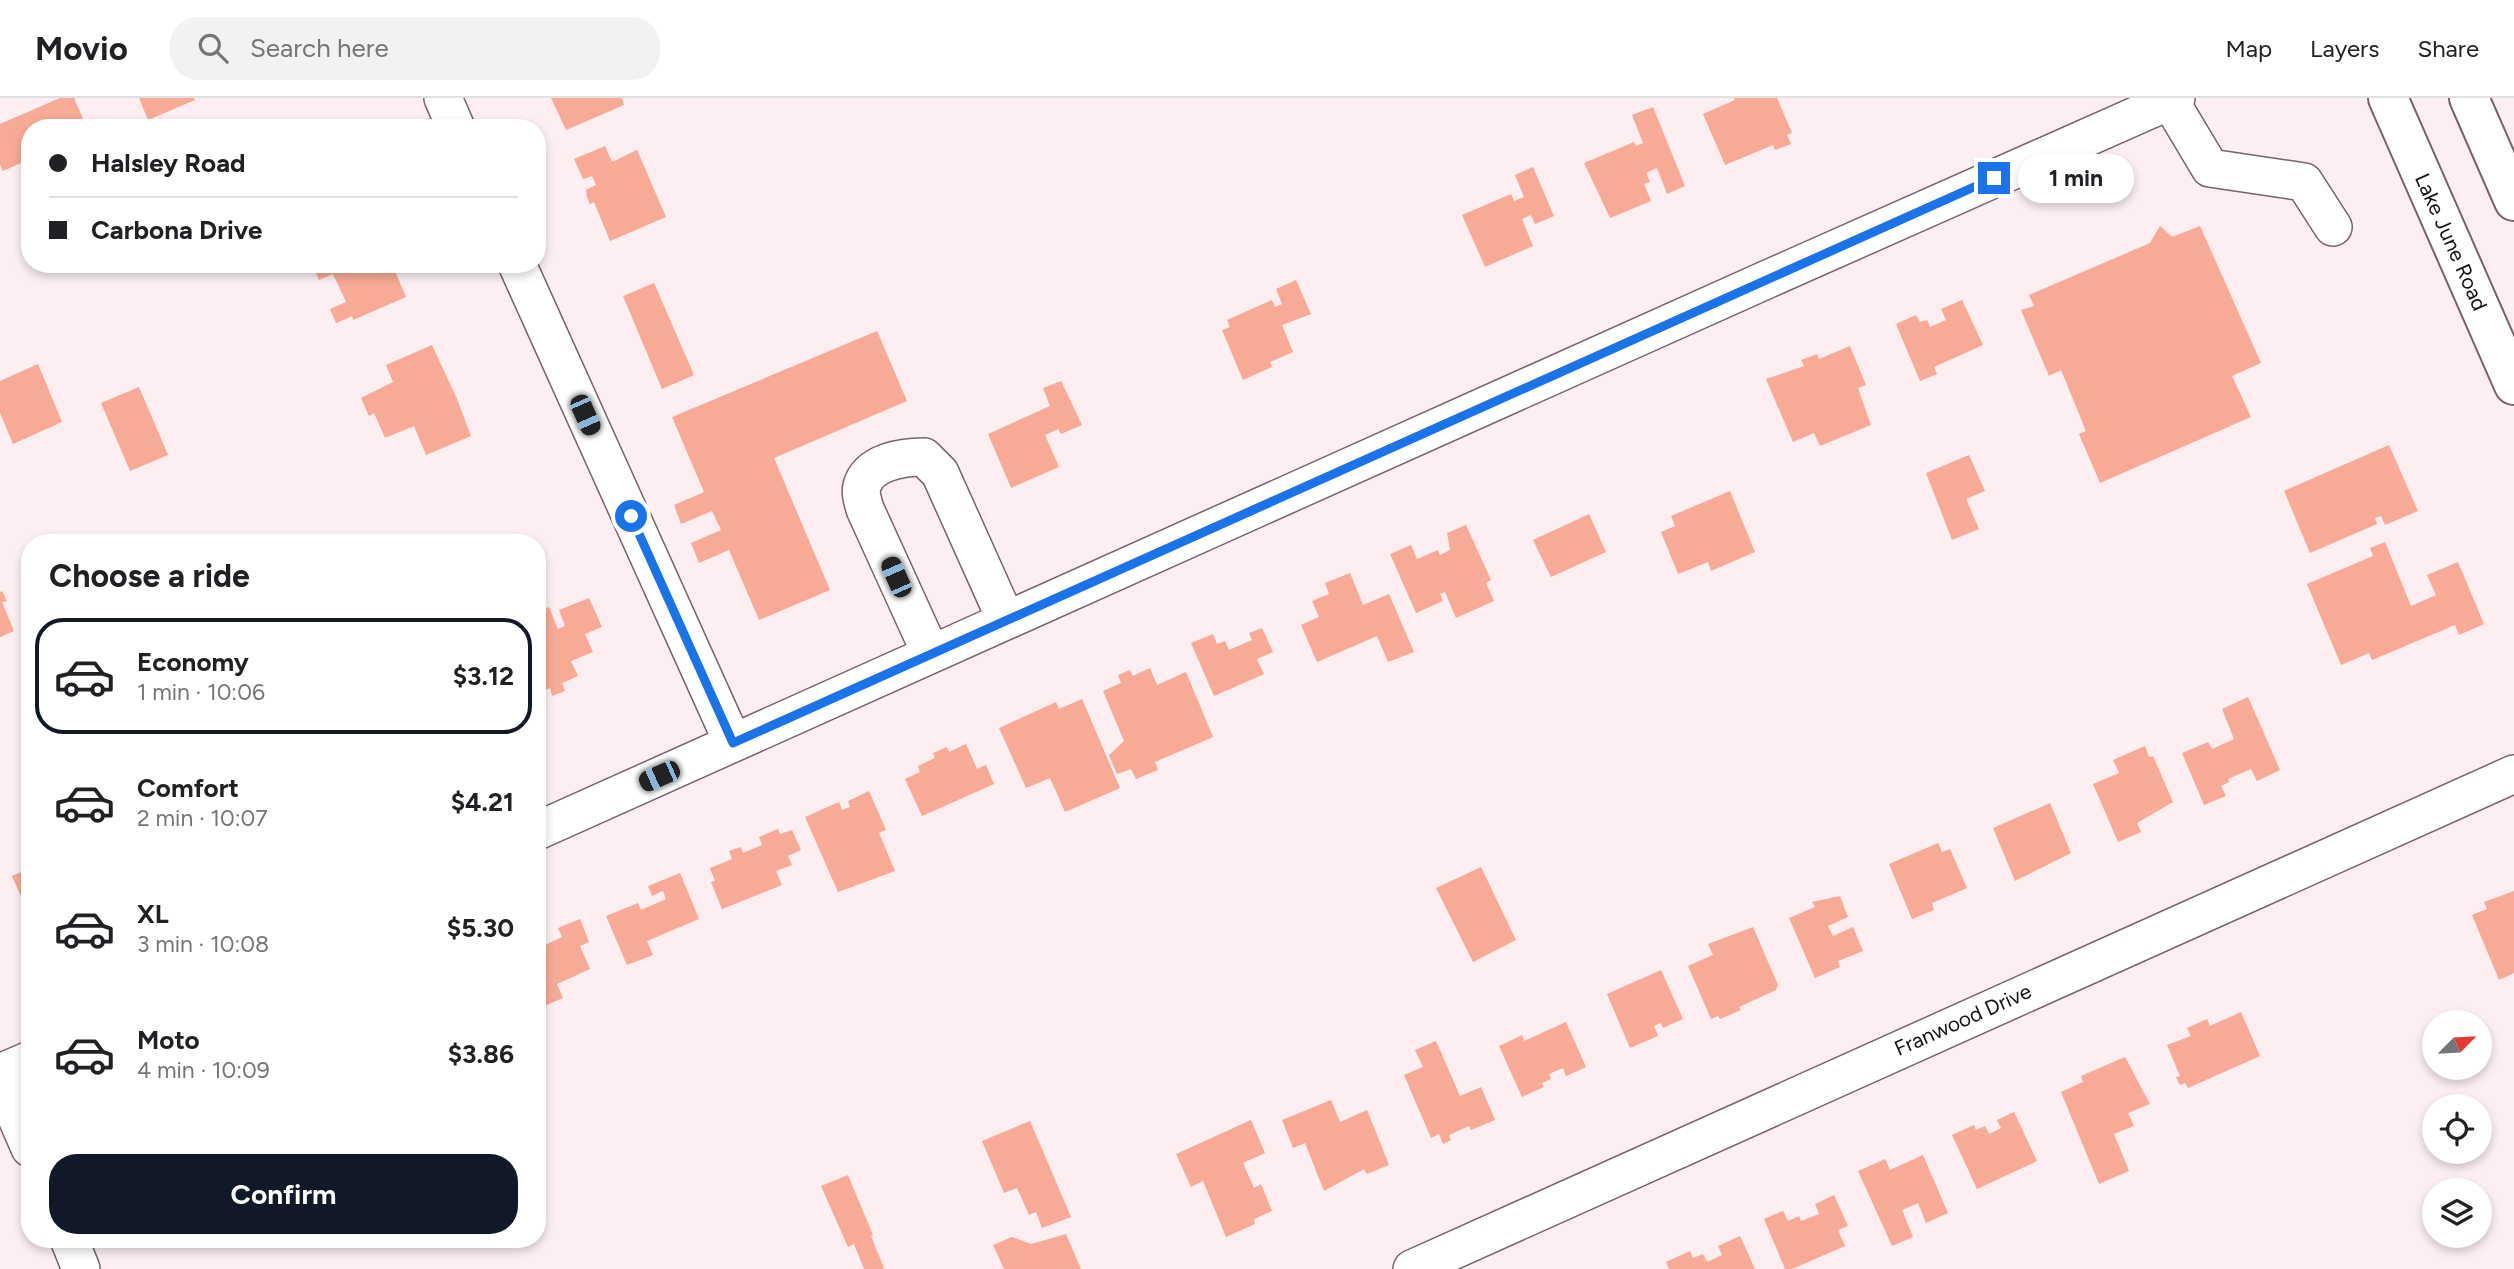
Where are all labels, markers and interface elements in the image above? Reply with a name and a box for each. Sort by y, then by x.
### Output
search box [170,17,660,80]
text: Movio [35,29,128,68]
icon: search [194,29,232,67]
text: Search here [250,32,389,64]
text: Map [2225,34,2272,63]
text: Layers [2310,34,2379,63]
text: Share [2417,34,2479,63]
text: Halsley Road [91,147,245,179]
callout: 1 min [2018,154,2134,202]
route end [1978,162,2010,194]
text: 1 min [2049,164,2103,192]
street label: Lake June Road [2410,169,2493,314]
text: Carbona Drive [91,214,262,246]
car [567,392,604,438]
route start [615,500,647,532]
car [878,554,915,600]
text: Choose a ride [49,557,250,595]
icon: car [53,645,116,708]
text: Economy [137,646,249,678]
text: $3.12 [453,660,514,692]
text: 1 min · 10:06 [137,678,265,706]
car [636,758,683,794]
icon: car [53,771,116,834]
text: Comfort [137,772,239,804]
text: $4.21 [451,786,514,818]
text: 2 min · 10:07 [137,804,268,832]
icon: car [53,897,116,960]
text: XL [137,898,169,930]
text: $5.30 [447,912,514,944]
text: 3 min · 10:08 [137,930,269,958]
street label: Franwood Drive [1890,978,2035,1061]
north arrow [2422,1010,2492,1080]
map controls [2422,1010,2492,1248]
icon: car [53,1023,116,1086]
text: Moto [137,1024,200,1056]
text: $3.86 [448,1038,514,1070]
text: 4 min · 10:09 [137,1056,270,1084]
button: locate [2422,1094,2492,1164]
button: Confirm [49,1154,518,1234]
button: layers [2422,1178,2492,1248]

